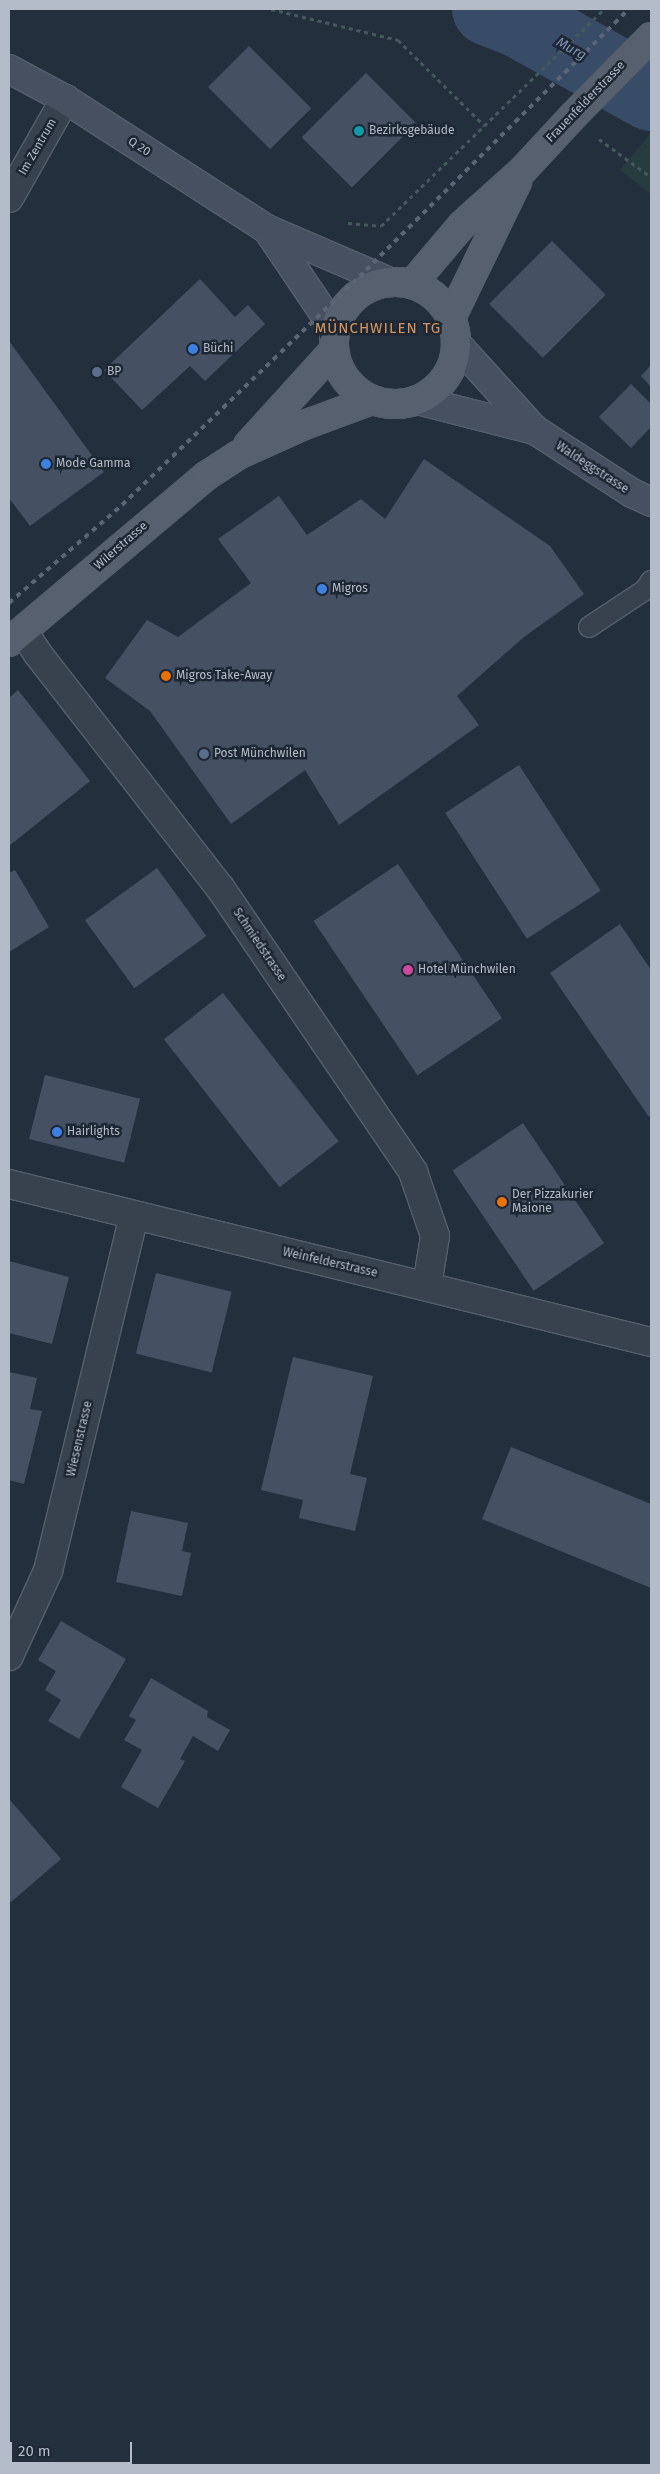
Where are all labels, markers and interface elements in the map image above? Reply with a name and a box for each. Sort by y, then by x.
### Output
water label: Murg [553,34,589,64]
street label: Frauenfelderstrasse [544,59,628,145]
street label: Im Zentrum [16,116,60,178]
place label: Bezirksgebäude [369,124,455,138]
marker: Bezirksgebäude [353,125,365,137]
street label: Q 20 [125,134,153,160]
district label: MÜNCHWILEN TG [313,320,443,338]
place label: Büchi [203,342,233,356]
marker: Büchi [187,343,199,355]
place label: BP [107,365,121,379]
marker: BP [91,366,103,378]
street label: Waldeggstrasse [553,439,631,497]
place label: Mode Gamma [56,457,130,471]
marker: Mode Gamma [40,458,52,470]
street label: Wilerstrasse [91,519,151,573]
place label: Migros [332,582,368,596]
marker: Migros [316,583,328,595]
place label: Migros Take-Away [176,669,272,683]
marker: Migros Take-Away [160,670,172,682]
place label: Post Münchwilen [214,747,306,761]
marker: Post Münchwilen [198,748,210,760]
street label: Schmiedstrasse [229,906,289,984]
place label: Hotel Münchwilen [418,963,516,977]
marker: Hotel Münchwilen [402,964,414,976]
place label: Hairlights [67,1125,120,1139]
marker: Hairlights [51,1126,63,1138]
place label: Der Pizzakurier Maione [512,1188,594,1216]
marker: Der Pizzakurier Maione [496,1196,508,1208]
street label: Weinfelderstrasse [281,1245,379,1281]
street label: Wiesenstrasse [64,1400,96,1478]
scale bar [12,2432,135,2464]
text: 20 m [18,2442,51,2460]

